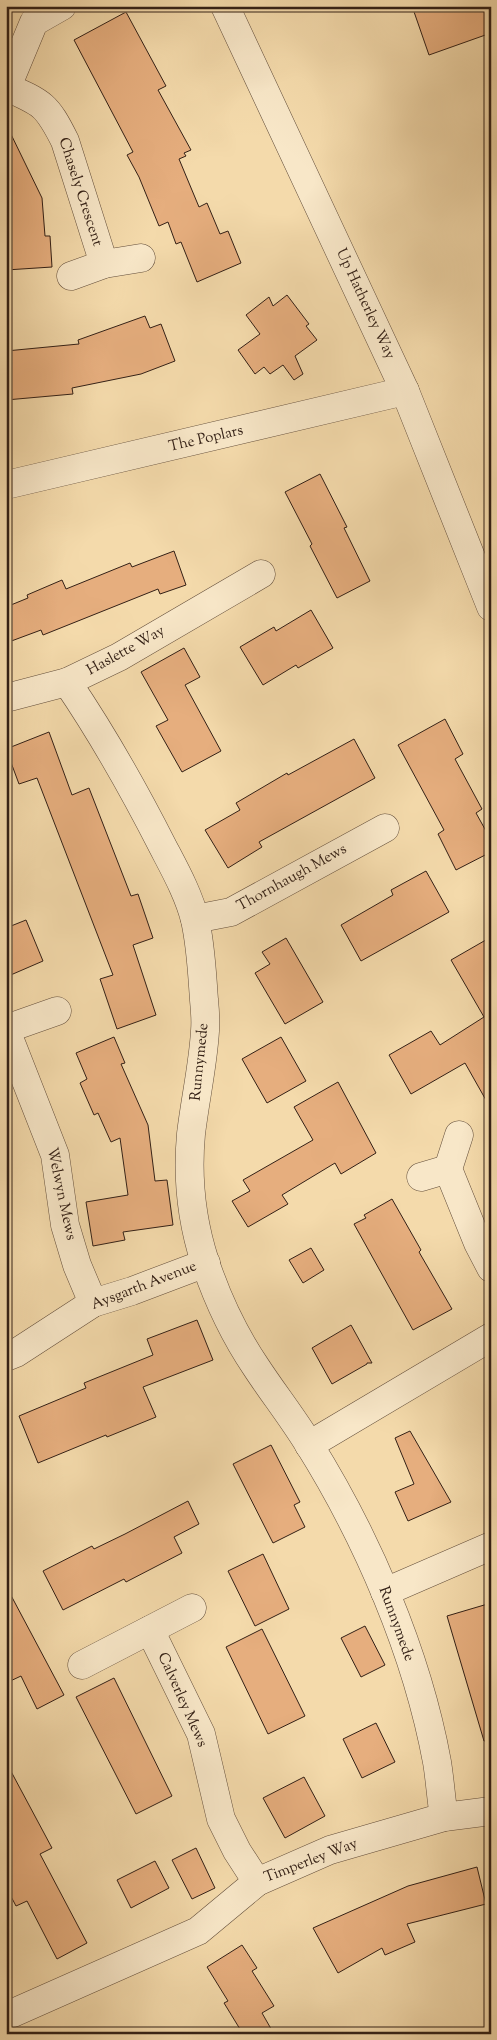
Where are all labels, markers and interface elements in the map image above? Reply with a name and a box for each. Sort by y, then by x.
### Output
street label: Chasely Crescent [53,135,107,249]
street label: Up Hatherley Way [330,245,400,363]
street label: The Poplars [167,420,245,458]
street label: Haslette Way [83,621,169,681]
street label: Thornhaugh Mews [233,839,351,917]
street label: Runnymede [185,1022,215,1102]
street label: Welwyn Mews [41,1146,81,1242]
street label: Aysgarth Avenue [88,1256,200,1316]
street label: Runnymede [373,1584,419,1664]
street label: Calverley Mews [152,1649,212,1751]
street label: Timperley Way [261,1833,361,1888]

